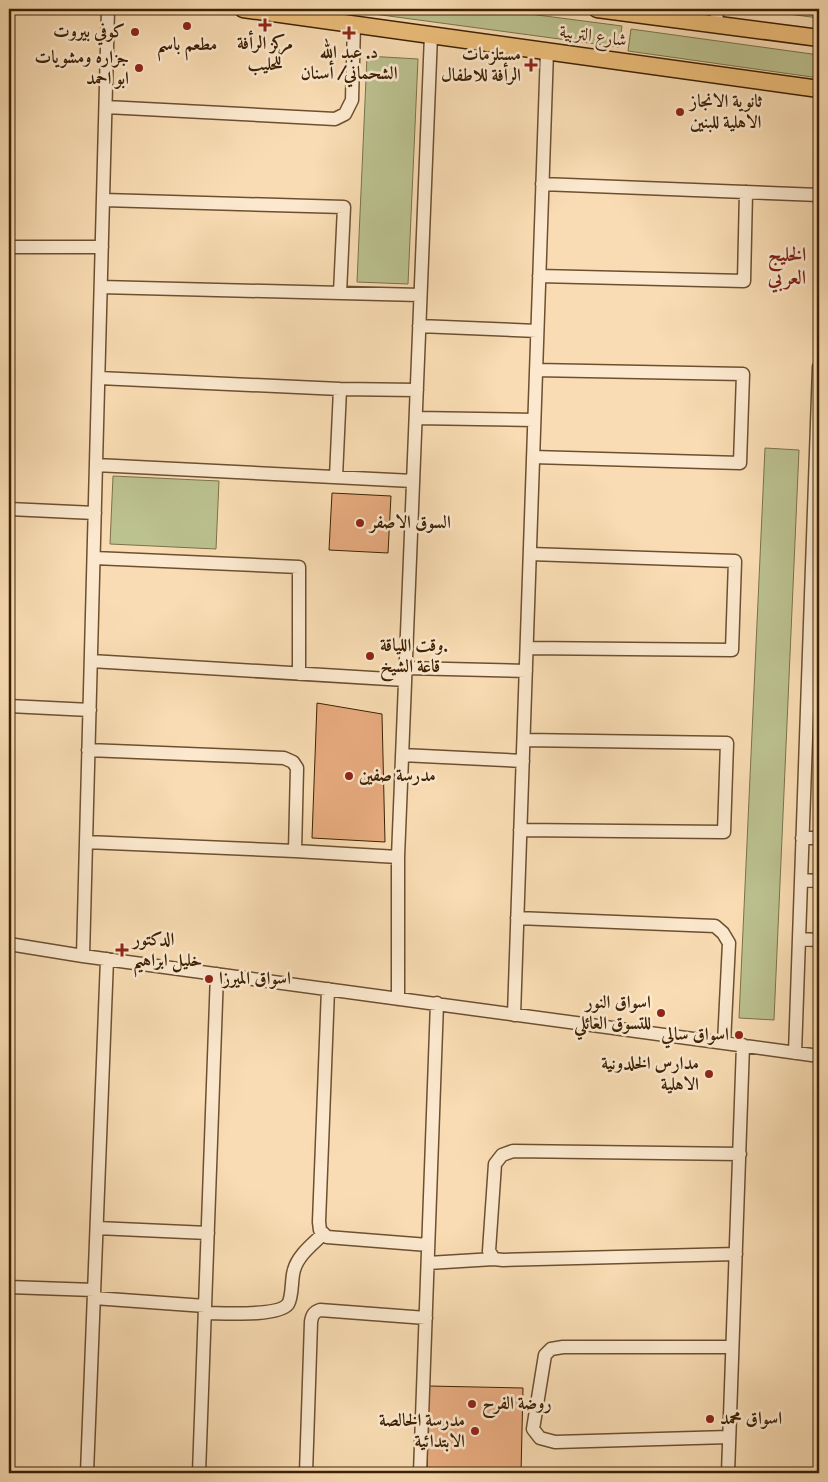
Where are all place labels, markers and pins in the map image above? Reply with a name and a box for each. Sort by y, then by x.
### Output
marker: مركز الرأفة للحليب [259,19,271,31]
marker: مطعم باسم [181,20,193,32]
place label: كوفي بيروت [53,21,125,46]
marker: كوفي بيروت [129,26,141,38]
marker: د. عبد الله الشحماني/ أسنان [342,26,356,40]
place label: مركز الرأفة للحليب [237,30,293,77]
place label: مطعم باسم [157,34,217,62]
place label: د. عبد الله الشحماني/ أسنان [300,37,398,88]
place label: مستلزمات الرأفة للاطفال [441,44,521,88]
place label: جزاره ومشويات ابو احمد [34,47,129,91]
marker: مستلزمات الرأفة للاطفال [525,59,537,71]
marker: جزاره ومشويات ابو احمد [133,62,145,74]
place label: ثانوية الانجاز الاهلية للبنين [688,91,762,135]
marker: ثانوية الانجاز الاهلية للبنين [674,106,686,118]
place label: السوق الاصفر [368,512,451,535]
marker: السوق الاصفر [354,517,366,529]
place label: وقت اللياقة. قاعة الشيخ [380,635,448,682]
marker: وقت اللياقة. قاعة الشيخ [364,650,376,662]
place label: مدرسة صفين [359,765,436,788]
marker: مدرسة صفين [343,770,355,782]
place label: الدكتور خليل ابراهيم [131,929,202,978]
marker: الدكتور خليل ابراهيم [115,943,129,957]
place label: اسواق الميرزا [219,968,291,991]
marker: اسواق الميرزا [203,973,215,985]
place label: اسواق النور للتسوق العائلي [573,992,651,1041]
marker: اسواق النور للتسوق العائلي [655,1007,667,1019]
place label: اسواق سالي [660,1024,729,1049]
marker: اسواق سالي [733,1029,745,1041]
place label: مدارس الخلدونية الاهلية [601,1053,699,1097]
marker: مدارس الخلدونية الاهلية [703,1068,715,1080]
place label: روضة الفرح [482,1393,552,1419]
marker: روضة الفرح [466,1398,478,1410]
place label: اسواق محمد [720,1408,782,1431]
place label: مدرسة الخالصة الابتدائية [379,1410,465,1454]
marker: اسواق محمد [704,1413,716,1425]
marker: مدرسة الخالصة الابتدائية [469,1425,481,1437]

